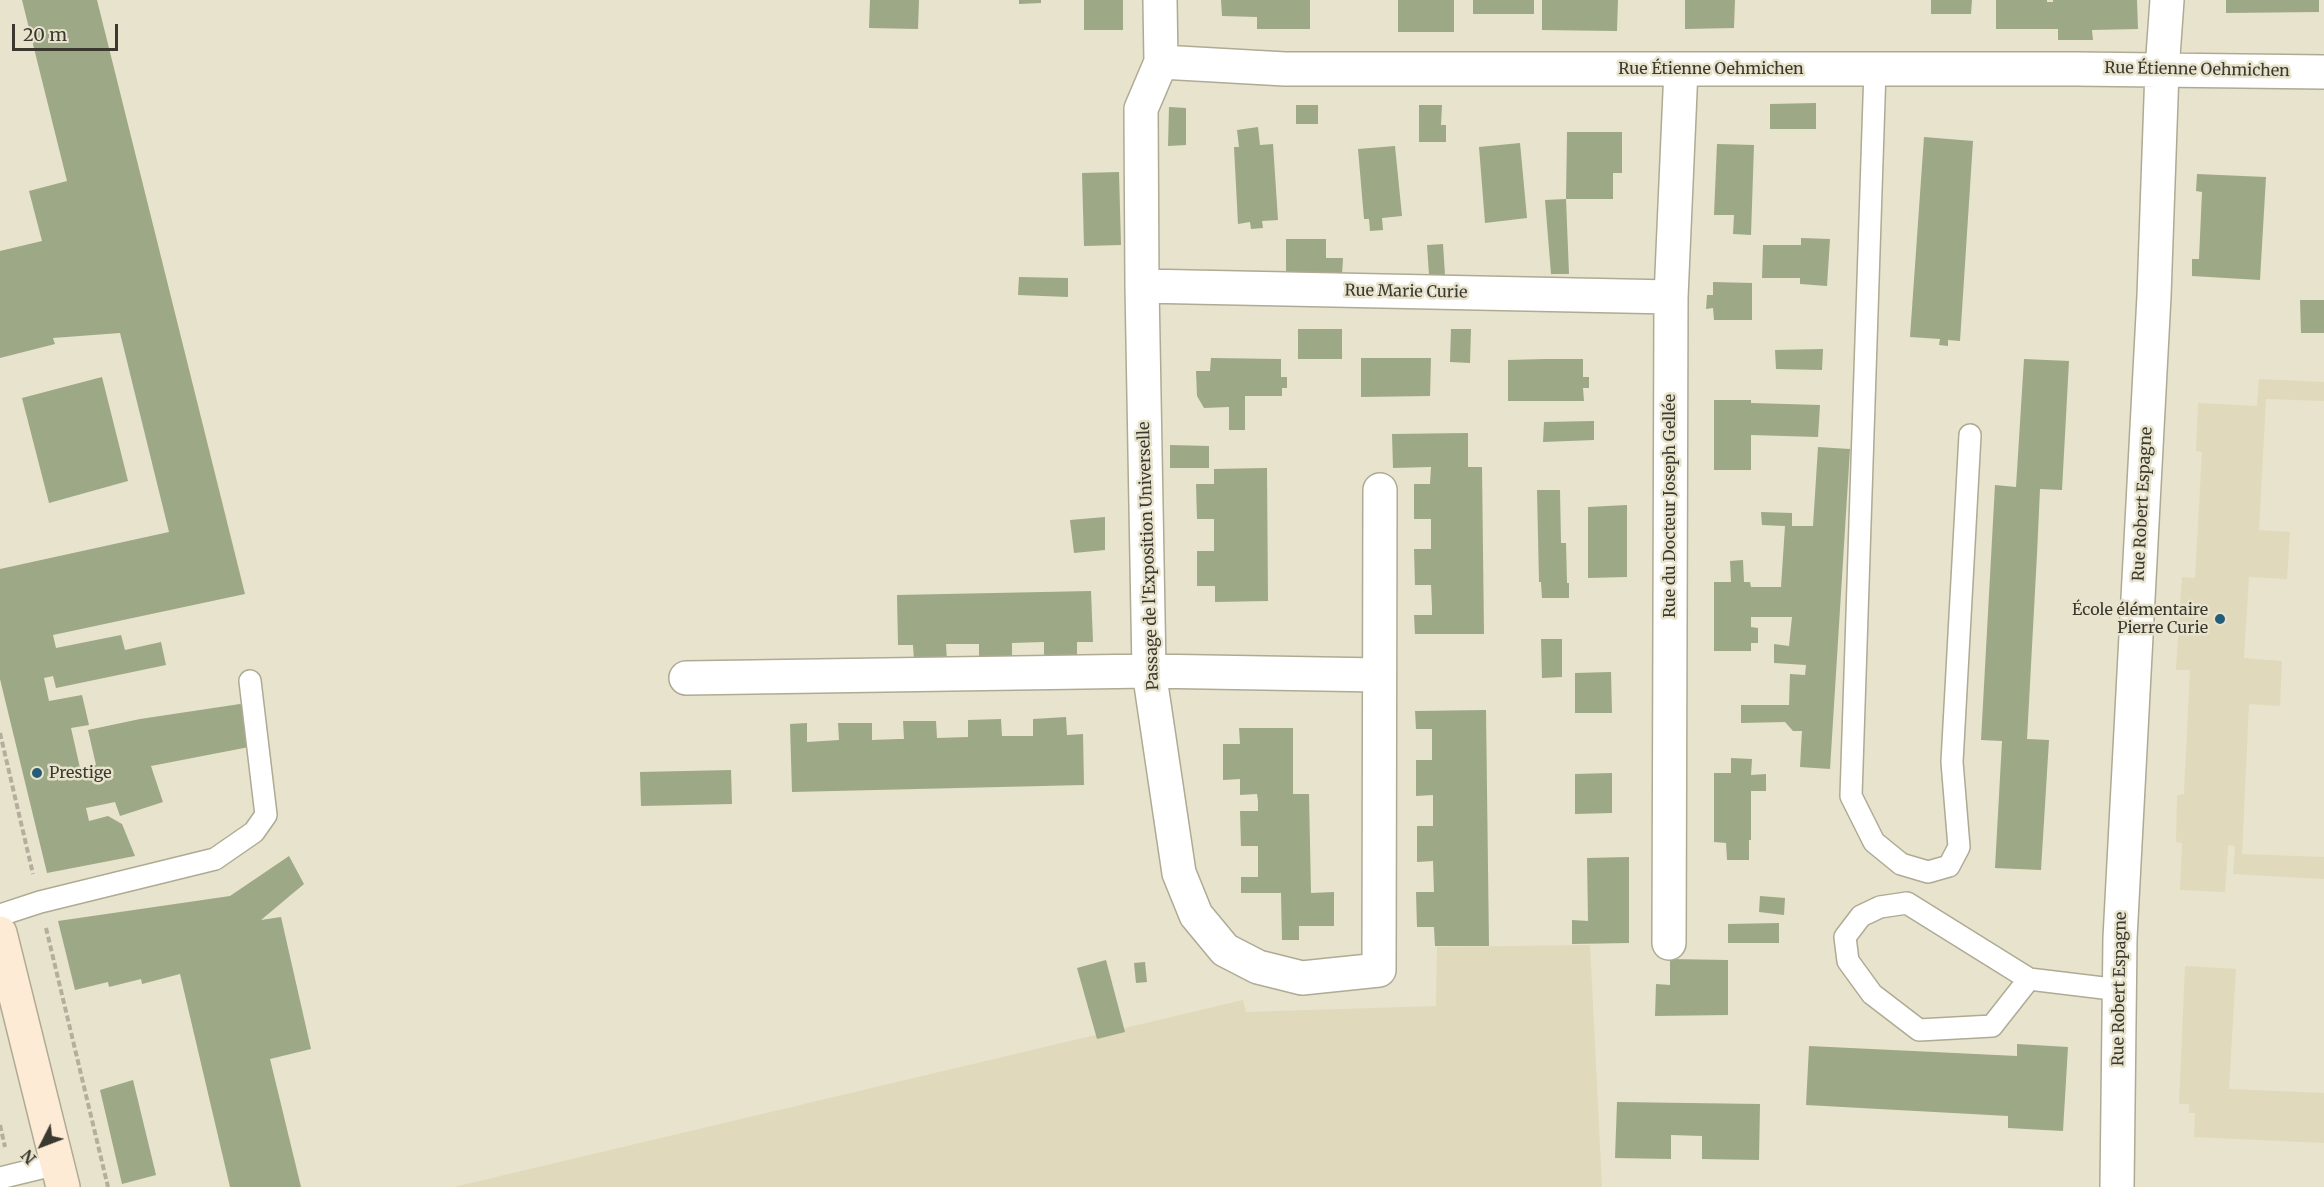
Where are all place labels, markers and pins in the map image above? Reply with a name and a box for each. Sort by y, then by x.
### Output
place label: École élémentaire Pierre Curie [2072,600,2208,638]
marker: École élémentaire Pierre Curie [2213,612,2227,626]
place label: Prestige [49,763,112,783]
marker: Prestige [30,766,44,780]

